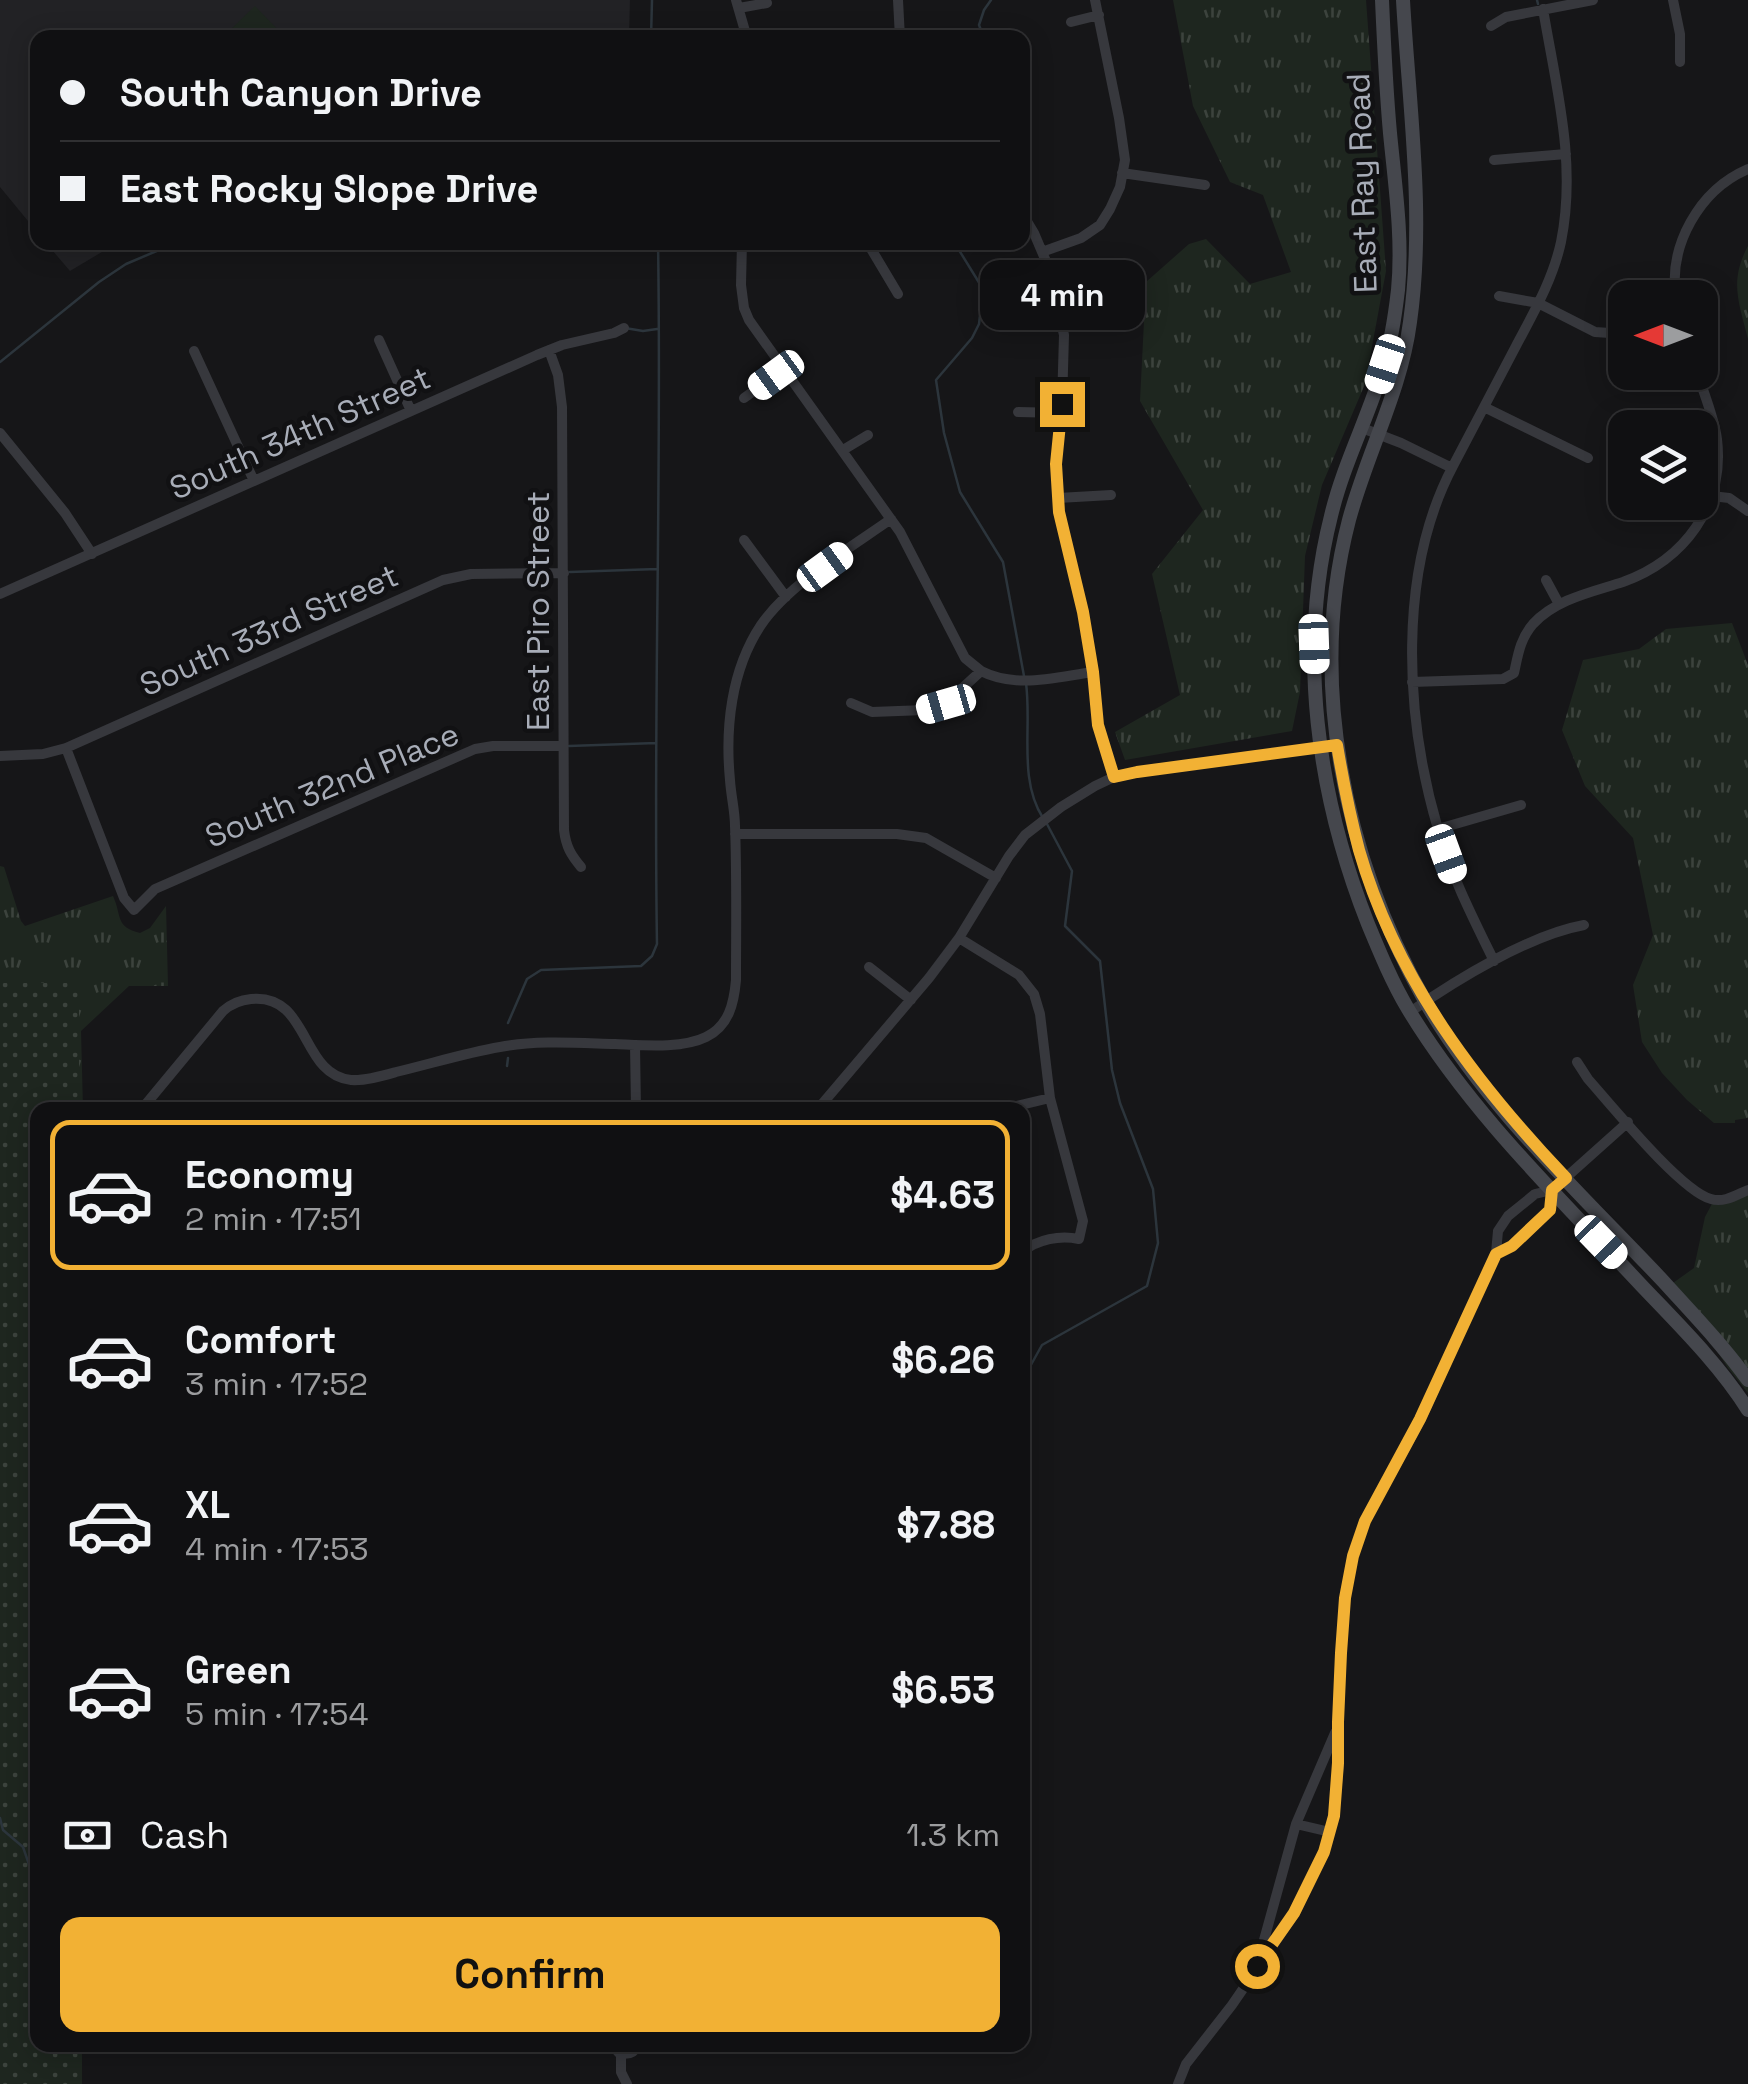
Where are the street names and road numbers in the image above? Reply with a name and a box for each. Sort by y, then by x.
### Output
street label: East Ray Road [1338,72,1386,294]
street label: South 34th Street [163,358,437,508]
street label: East Piro Street [518,491,558,731]
street label: South 33rd Street [134,555,404,705]
street label: South 32nd Place [199,714,465,856]

